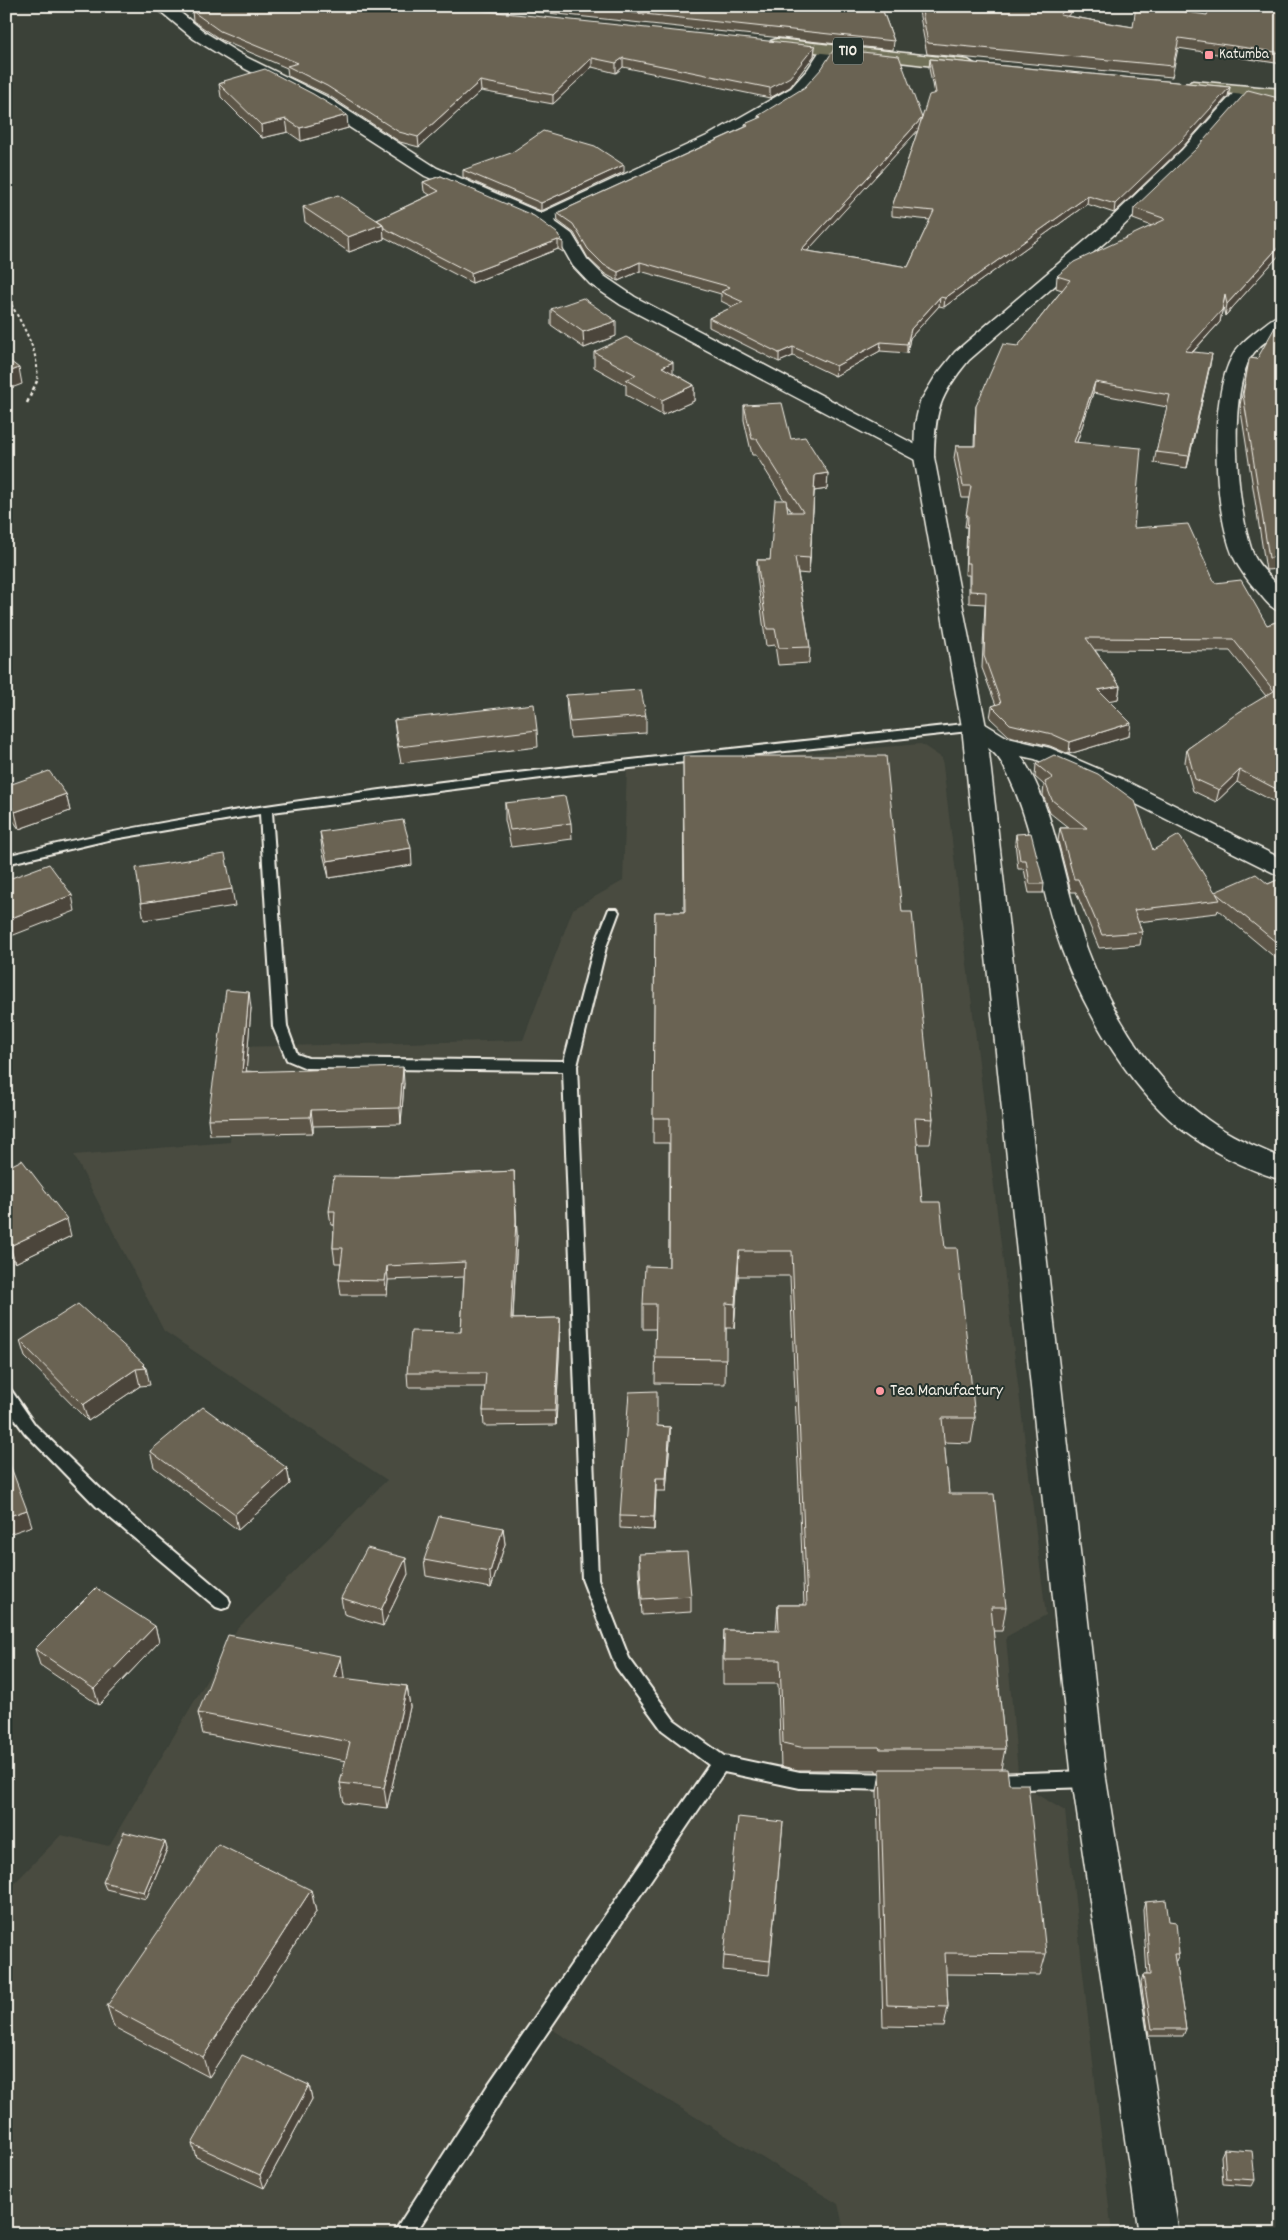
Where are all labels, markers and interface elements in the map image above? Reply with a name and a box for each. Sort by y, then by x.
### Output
road number: T10 [833,37,863,64]
place label: Katumba [1219,44,1270,66]
marker: Katumba [1203,49,1215,61]
place label: Tea Manufactury [890,1379,1004,1404]
marker: Tea Manufactury [874,1385,886,1397]

